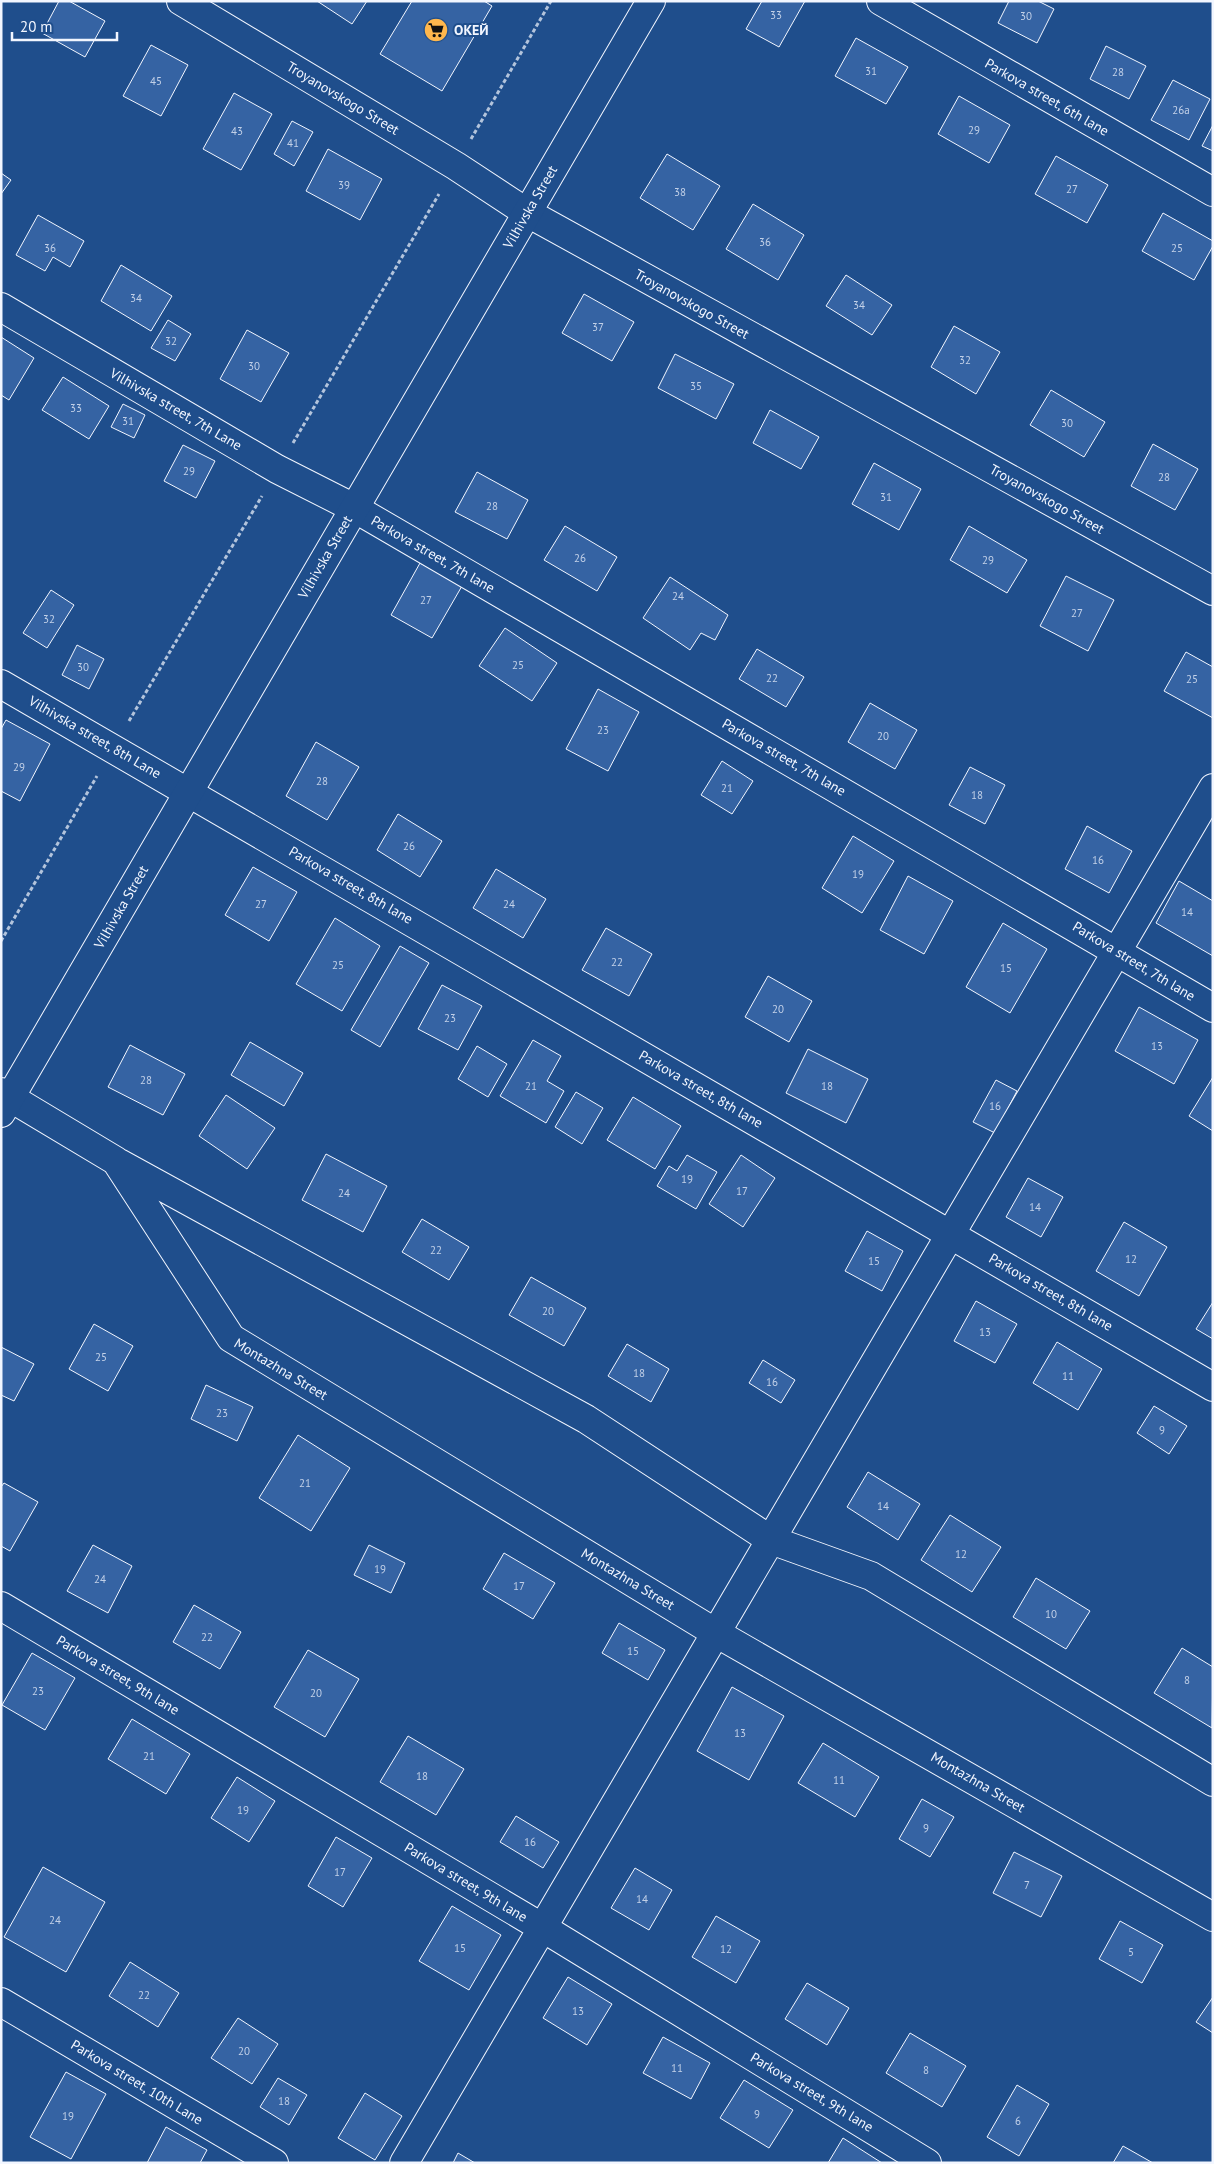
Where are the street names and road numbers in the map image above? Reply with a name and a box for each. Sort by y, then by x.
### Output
street label: Parkova street, 6th lane [982,54,1112,140]
street label: Troyanovskogo Street [283,57,403,139]
street label: Vilhivska Street [498,162,561,253]
street label: Troyanovskogo Street [632,265,753,343]
street label: Vilhivska street, 7th Lane [106,363,245,454]
street label: Troyanovskogo Street [987,460,1108,538]
street label: Parkova street, 7th lane [368,511,498,597]
street label: Vilhivska Street [293,512,356,603]
street label: Vilhivska street, 8th Lane [25,691,164,782]
street label: Parkova street, 7th lane [719,714,849,800]
street label: Parkova street, 8th lane [286,842,416,928]
street label: Vilhivska Street [89,862,152,953]
street label: Parkova street, 7th lane [1069,917,1199,1005]
street label: Parkova street, 8th lane [636,1046,766,1132]
street label: Parkova street, 8th lane [986,1249,1116,1335]
street label: Montazhna Street [231,1334,331,1404]
street label: Montazhna Street [578,1544,678,1614]
street label: Parkova street, 9th lane [53,1631,183,1719]
street label: Montazhna Street [928,1748,1029,1816]
street label: Parkova street, 9th lane [401,1838,531,1926]
street label: Parkova street, 10th Lane [68,2035,206,2129]
street label: Parkova street, 9th lane [747,2048,877,2136]

